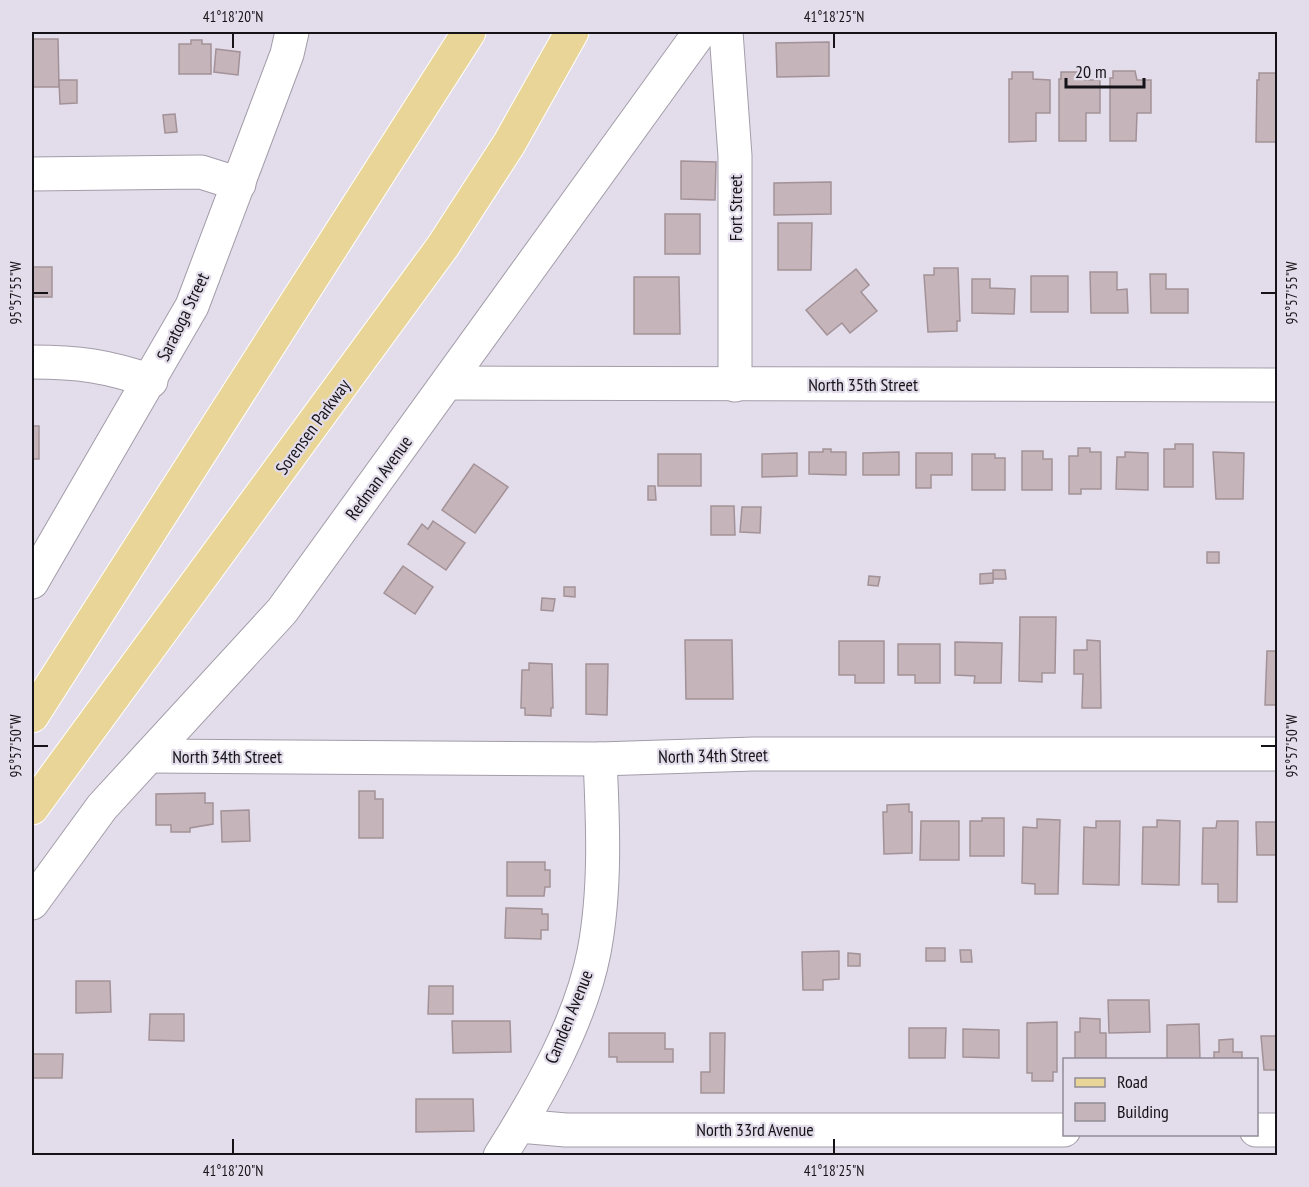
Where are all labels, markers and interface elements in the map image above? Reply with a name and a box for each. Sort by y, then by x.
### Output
text: 41°18'20"N [203,7,263,26]
text: 41°18'25"N [804,7,864,26]
scale bar [1066,51,1144,89]
text: 20 m [1075,60,1107,83]
street label: Fort Street [724,175,747,241]
text: 95°57'55"W [6,261,25,325]
text: 95°57'55"W [1282,261,1301,325]
street label: Saratoga Street [151,269,214,365]
street label: North 35th Street [808,373,918,396]
street label: Sorensen Parkway [270,374,355,479]
street label: Redman Avenue [340,431,417,524]
text: 95°57'50"W [6,714,25,778]
text: 95°57'50"W [1282,714,1301,778]
street label: North 34th Street [658,743,768,768]
street label: North 34th Street [172,745,282,768]
street label: Camden Avenue [539,967,598,1067]
legend [1063,1058,1258,1136]
text: Road [1117,1070,1148,1093]
text: Building [1117,1100,1169,1123]
street label: North 33rd Avenue [696,1118,814,1141]
text: 41°18'20"N [203,1161,263,1180]
text: 41°18'25"N [804,1161,864,1180]

